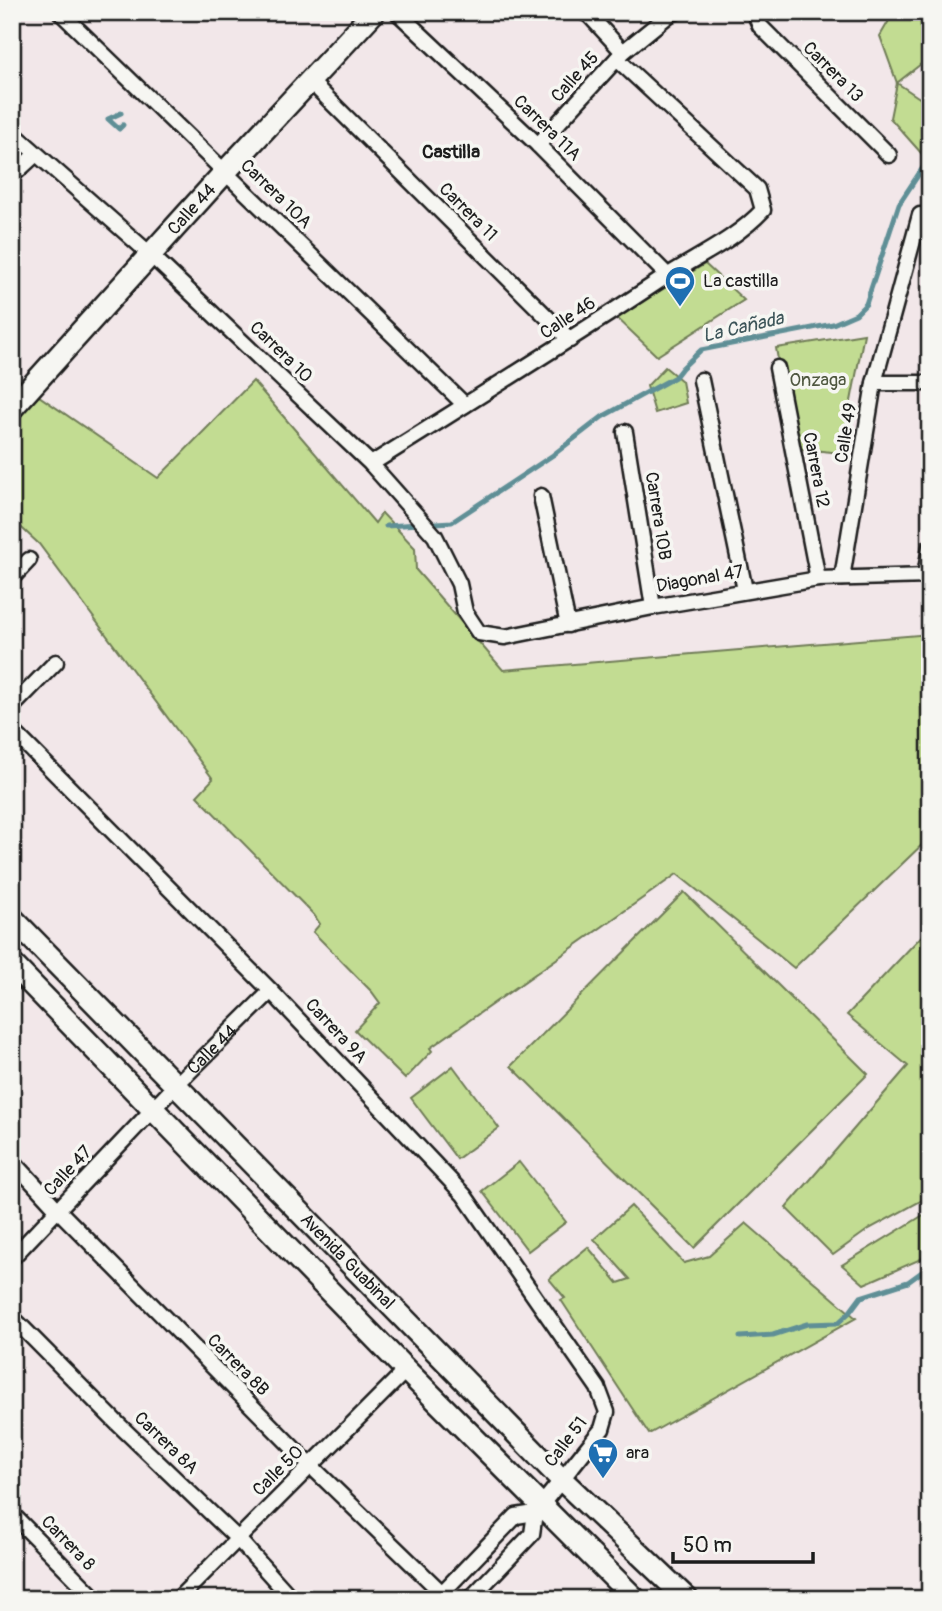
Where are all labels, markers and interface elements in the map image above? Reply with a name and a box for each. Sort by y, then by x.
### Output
street label: Carrera 13 [798,37,868,107]
street label: Calle 45 [546,47,604,107]
street label: Carrera 11A [508,90,586,166]
district label: Castilla [422,140,480,164]
street label: Carrera 10A [235,154,317,234]
street label: Calle 44 [162,178,221,240]
street label: Carrera 11 [434,178,502,246]
sports icon: La castilla [663,264,697,308]
place label: La castilla [703,270,778,293]
street label: Calle 46 [536,292,600,344]
water label: La Cañada [700,306,787,348]
street label: Carrera 10 [245,316,317,388]
park label: Onzaga [790,369,846,392]
street label: Calle 49 [830,401,862,465]
street label: Carrera 12 [797,430,835,510]
street label: Carrera 10B [640,470,676,562]
street label: Diagonal 47 [655,560,746,598]
street label: Carrera 9A [300,994,372,1069]
street label: Calle 44 [182,1019,242,1079]
street label: Calle 47 [39,1141,97,1201]
street label: Avenida Guabinal [295,1208,400,1314]
street label: Carrera 8B [202,1329,274,1401]
street label: Carrera 8A [129,1407,203,1479]
street label: Calle 51 [539,1412,593,1472]
supermarket icon: ara [586,1436,620,1480]
street label: Calle 50 [248,1441,308,1501]
place label: ara [626,1442,649,1465]
street label: Carrera 8 [36,1510,100,1576]
scale bar [673,1520,813,1564]
text: 50 m [683,1532,732,1559]

